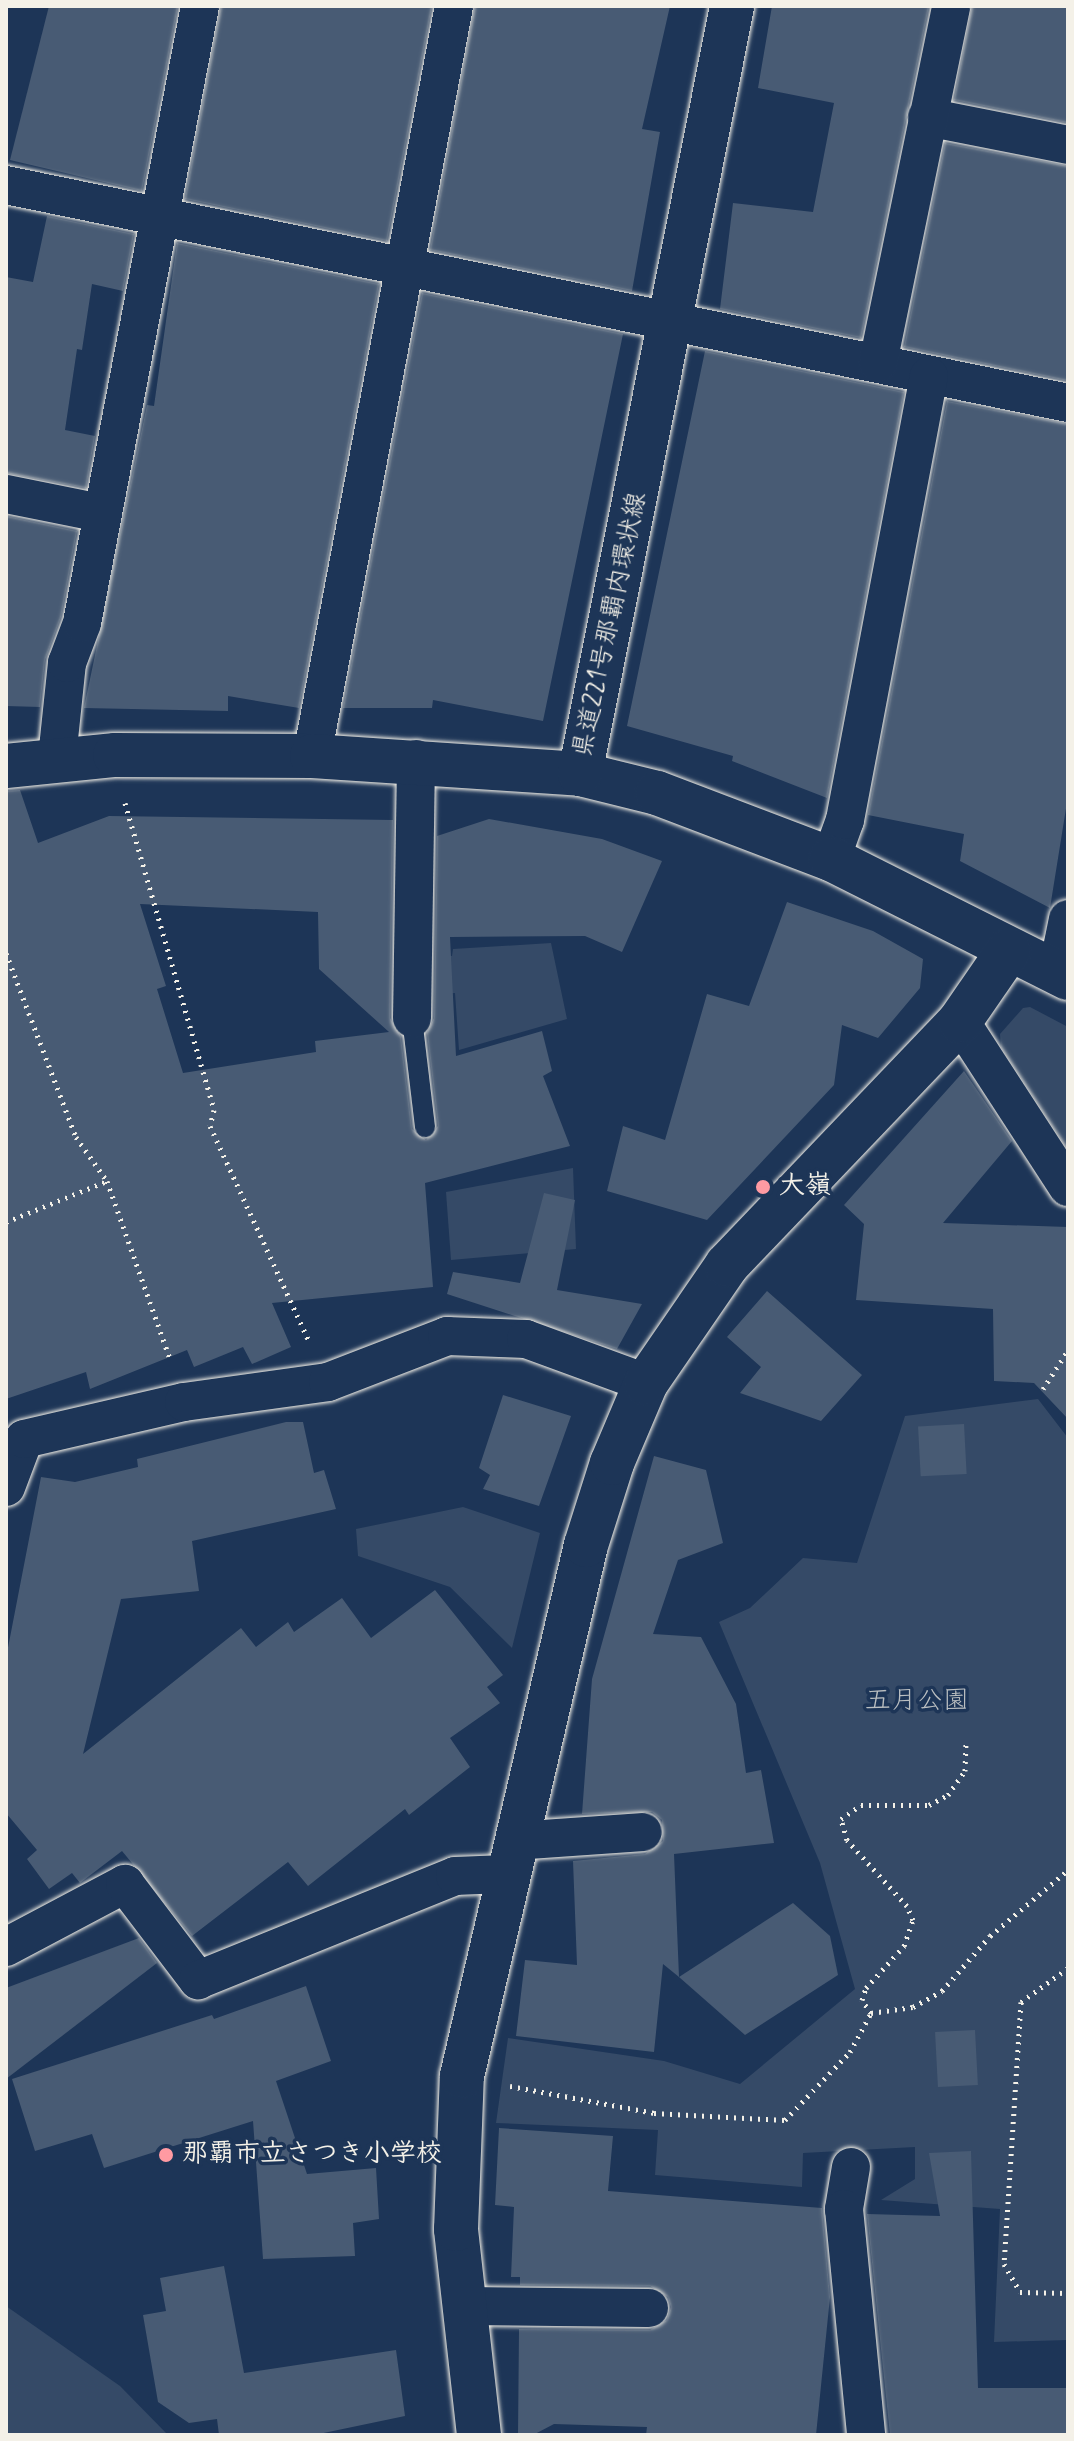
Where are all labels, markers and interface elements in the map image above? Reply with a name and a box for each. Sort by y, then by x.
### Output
street label: 県道221号那覇内環状線 [568,489,654,761]
place label: 大嶺 [779,1171,831,1203]
marker: 大嶺 [754,1178,772,1196]
park label: 五月公園 [865,1686,969,1718]
place label: 那覇市立さつき小学校 [182,2139,442,2171]
marker: 那覇市立さつき小学校 [157,2146,175,2164]

